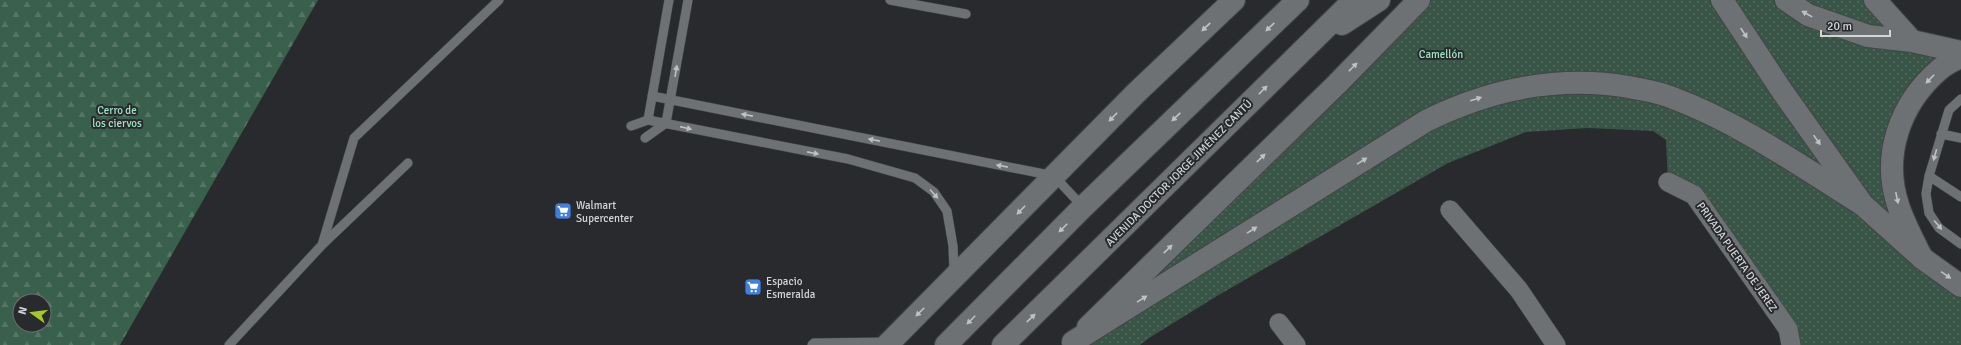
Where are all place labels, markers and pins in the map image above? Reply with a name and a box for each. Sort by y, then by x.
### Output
place label: Walmart Supercenter [576,199,633,225]
supermarket icon: Walmart Supercenter [553,201,573,221]
place label: Espacio Esmeralda [766,275,816,301]
supermarket icon: Espacio Esmeralda [743,277,763,297]

